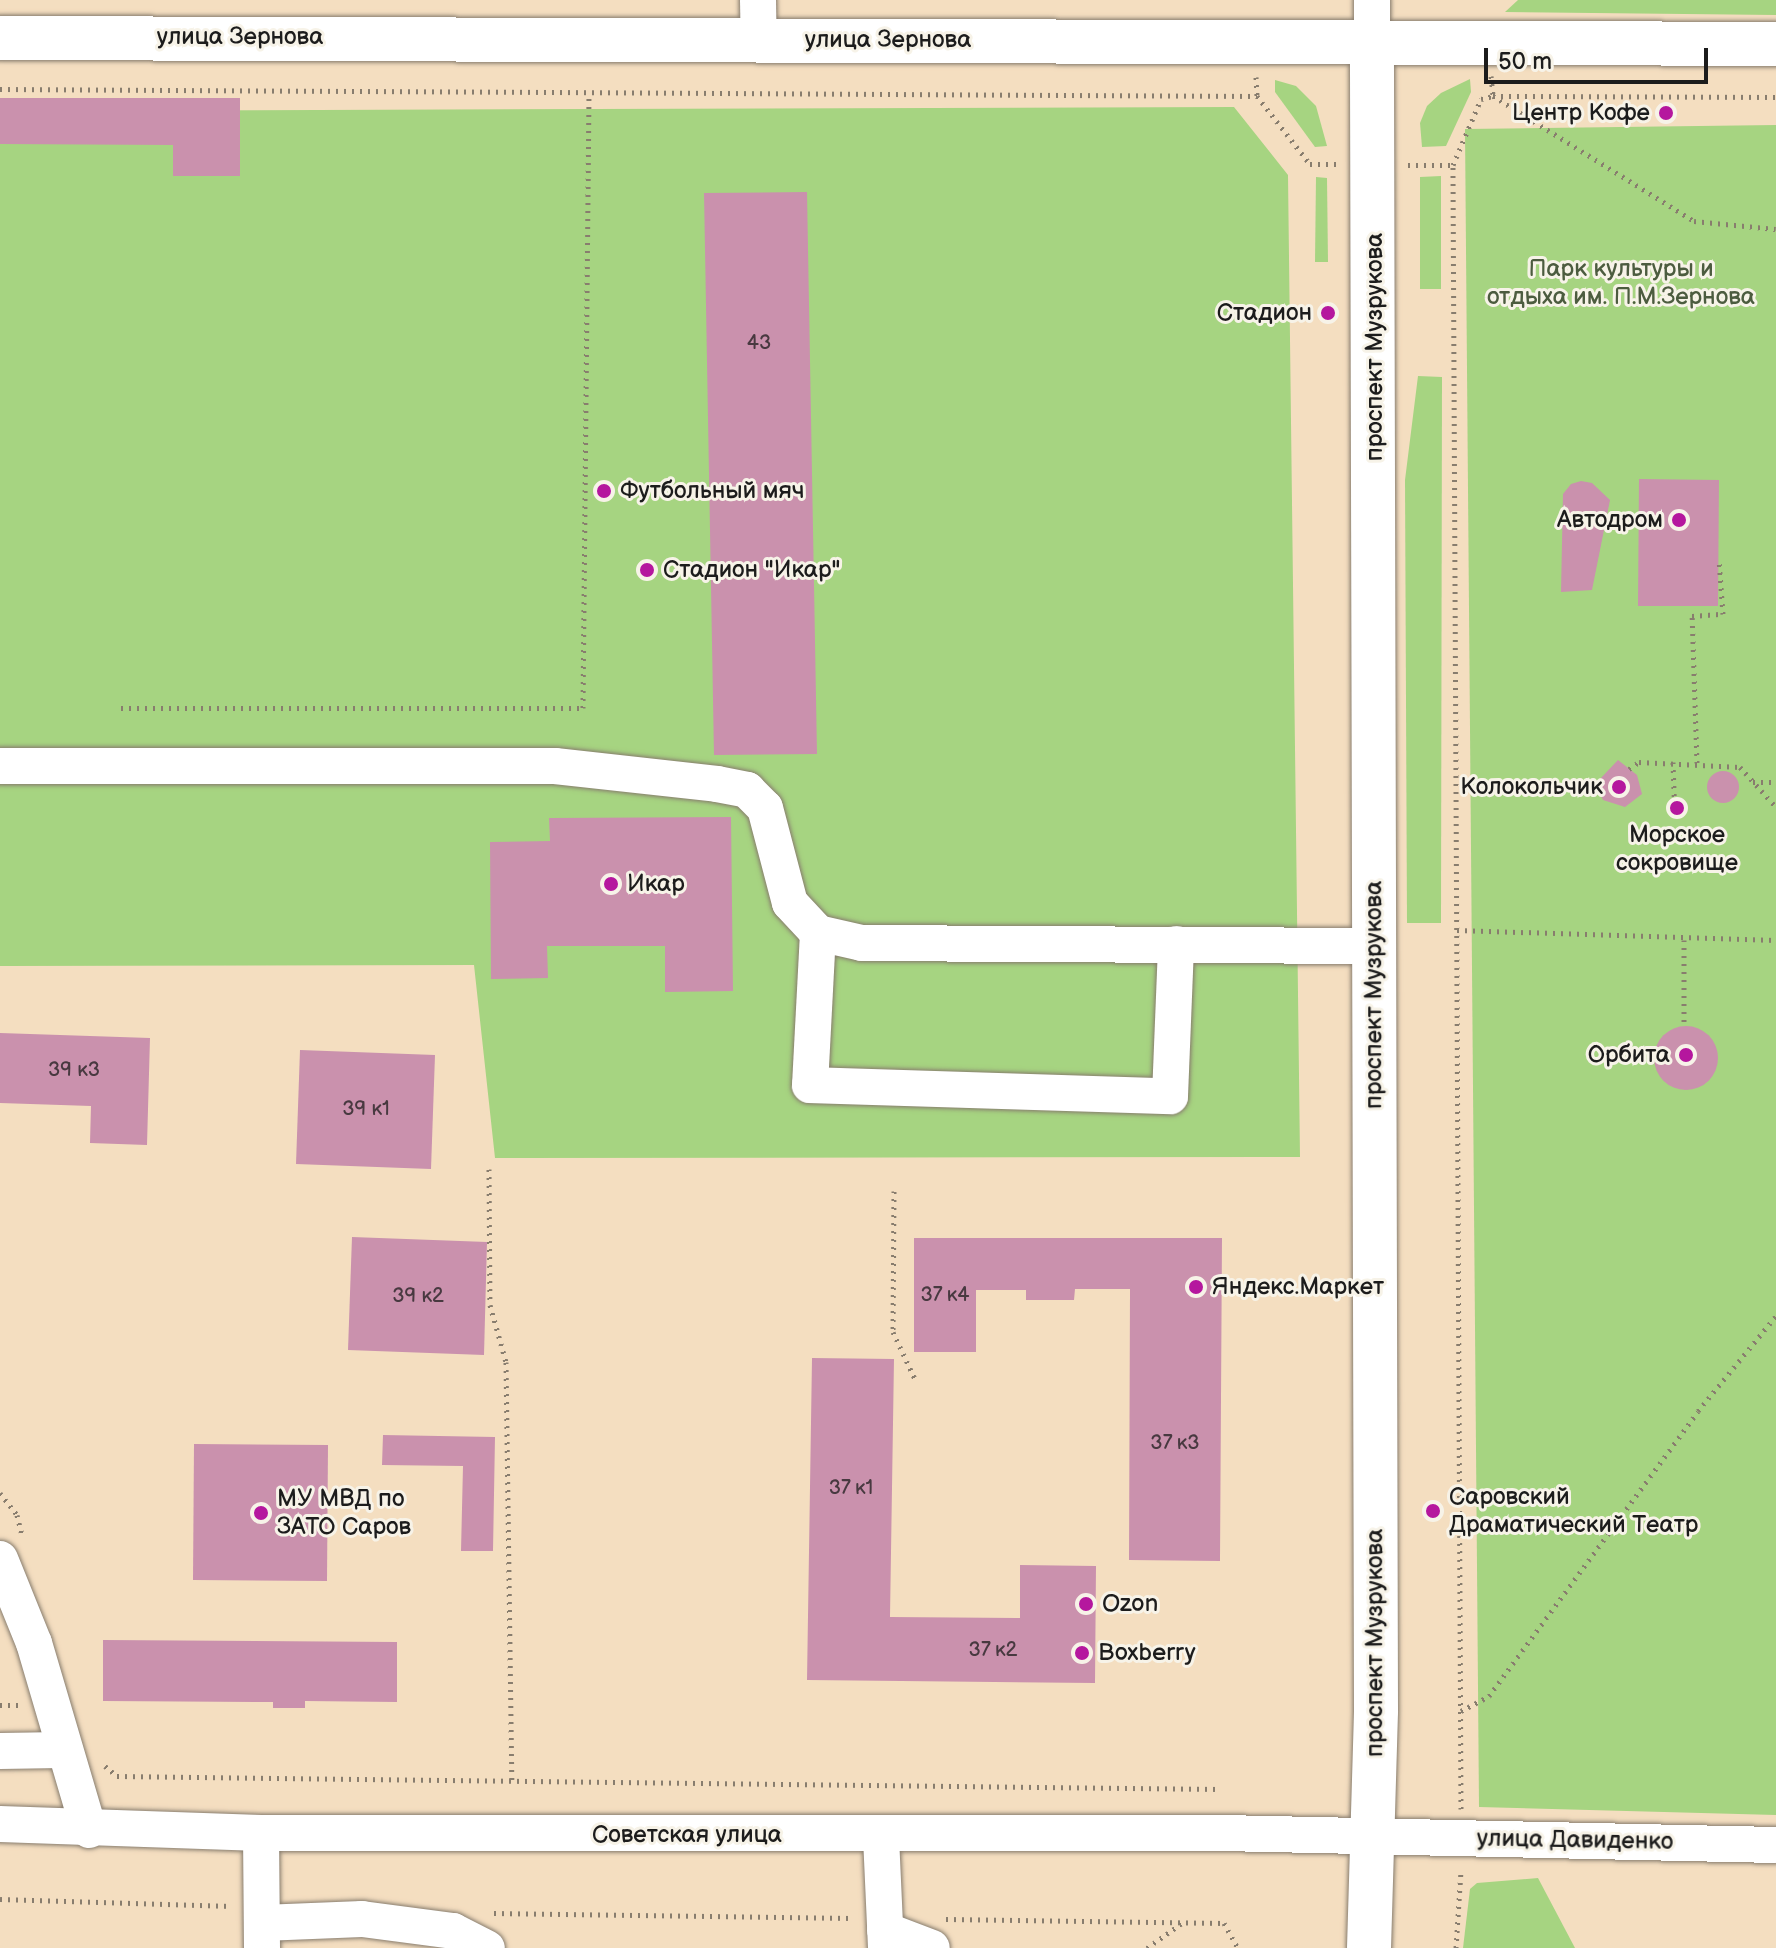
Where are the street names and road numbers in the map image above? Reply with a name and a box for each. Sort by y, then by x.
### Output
street label: улица Зернова [157,23,323,51]
street label: улица Зернова [805,26,971,54]
street label: проспект Музрукова [1361,233,1389,461]
street label: проспект Музрукова [1360,881,1388,1109]
street label: проспект Музрукова [1361,1529,1389,1757]
street label: Советская улица [592,1821,782,1849]
street label: улица Давиденко [1477,1824,1673,1856]

